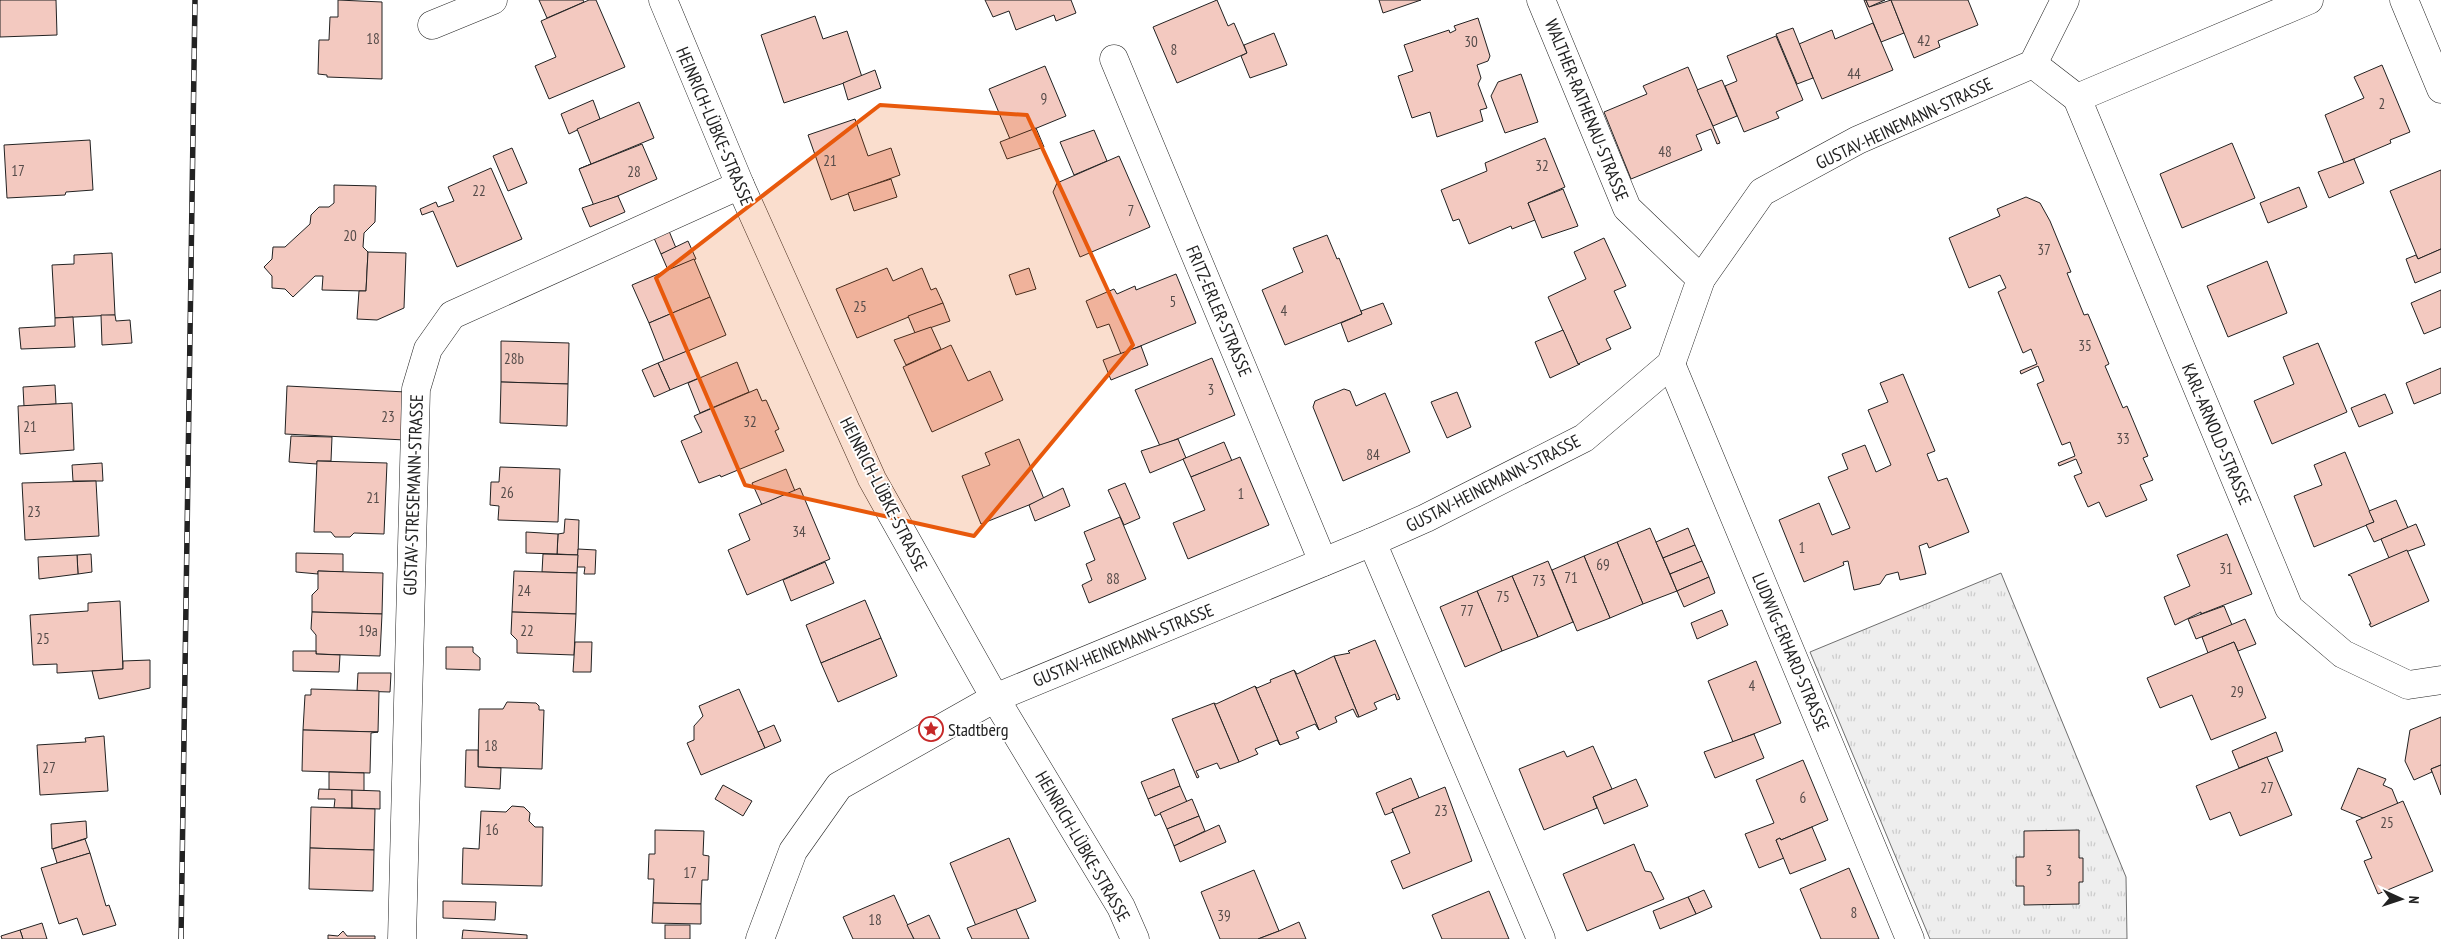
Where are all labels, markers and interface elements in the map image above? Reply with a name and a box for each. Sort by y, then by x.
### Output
street label: WALTHER-RATHENAU-STRASSE [1540,16,1634,204]
house number: 18 [366,29,380,48]
house number: 42 [1917,31,1931,50]
house number: 30 [1464,32,1478,51]
house number: 8 [1171,40,1177,59]
street label: HEINRICH-LÜBKE-STRASSE [671,43,759,209]
house number: 44 [1847,64,1861,83]
street label: GUSTAV-HEINEMANN-STRASSE [1812,72,1996,174]
house number: 9 [1041,89,1047,108]
house number: 2 [2379,94,2385,113]
house number: 48 [1658,142,1672,161]
house number: 21 [823,151,837,170]
house number: 32 [1535,156,1549,175]
house number: 17 [11,161,25,180]
house number: 28 [627,162,641,181]
house number: 22 [472,181,486,200]
house number: 7 [1128,201,1134,220]
house number: 20 [343,226,357,245]
house number: 37 [2037,240,2051,259]
street label: FRITZ-ERLER-STRASSE [1181,242,1257,380]
house number: 5 [1170,292,1176,311]
house number: 25 [853,297,867,316]
house number: 4 [1281,301,1288,320]
house number: 35 [2078,336,2092,355]
house number: 28b [504,349,524,368]
street label: KARL-ARNOLD-STRASSE [2177,360,2257,508]
house number: 3 [1208,380,1214,399]
street label: GUSTAV-STRESEMANN-STRASSE [398,394,428,596]
house number: 23 [381,407,395,426]
house number: 32 [743,412,757,431]
street label: HEINRICH-LÜBKE-STRASSE [835,413,933,575]
house number: 21 [23,417,37,436]
street label: GUSTAV-HEINEMANN-STRASSE [1402,429,1584,537]
house number: 33 [2116,429,2130,448]
house number: 84 [1366,445,1380,464]
house number: 26 [500,483,514,502]
house number: 1 [1238,484,1244,503]
house number: 21 [366,488,380,507]
house number: 23 [27,502,41,521]
house number: 34 [792,522,806,541]
house number: 1 [1799,538,1805,557]
house number: 69 [1596,555,1610,574]
house number: 31 [2219,559,2233,578]
house number: 71 [1564,568,1578,587]
house number: 88 [1106,569,1120,588]
street label: LUDWIG-ERHARD-STRASSE [1747,569,1835,735]
house number: 73 [1532,571,1546,590]
house number: 24 [517,581,531,600]
house number: 75 [1496,587,1510,606]
street label: GUSTAV-HEINEMANN-STRASSE [1029,598,1217,692]
house number: 77 [1460,601,1474,620]
house number: 19a [358,621,378,640]
house number: 22 [520,621,534,640]
house number: 25 [36,629,50,648]
house number: 4 [1749,676,1756,695]
house number: 29 [2230,682,2244,701]
place icon: Stadtberg [918,716,944,742]
place label: Stadtberg [948,718,1009,741]
house number: 18 [484,736,498,755]
house number: 27 [42,758,56,777]
street label: HEINRICH-LÜBKE-STRASSE [1031,767,1135,925]
house number: 27 [2260,778,2274,797]
house number: 6 [1800,788,1807,807]
house number: 23 [1434,801,1448,820]
house number: 25 [2380,813,2394,832]
house number: 16 [485,820,499,839]
house number: 3 [2046,861,2052,880]
house number: 17 [683,863,697,882]
north arrow [2376,874,2426,924]
text: N [2405,895,2423,904]
house number: 8 [1851,903,1857,922]
house number: 39 [1217,906,1231,925]
house number: 18 [868,910,882,929]

